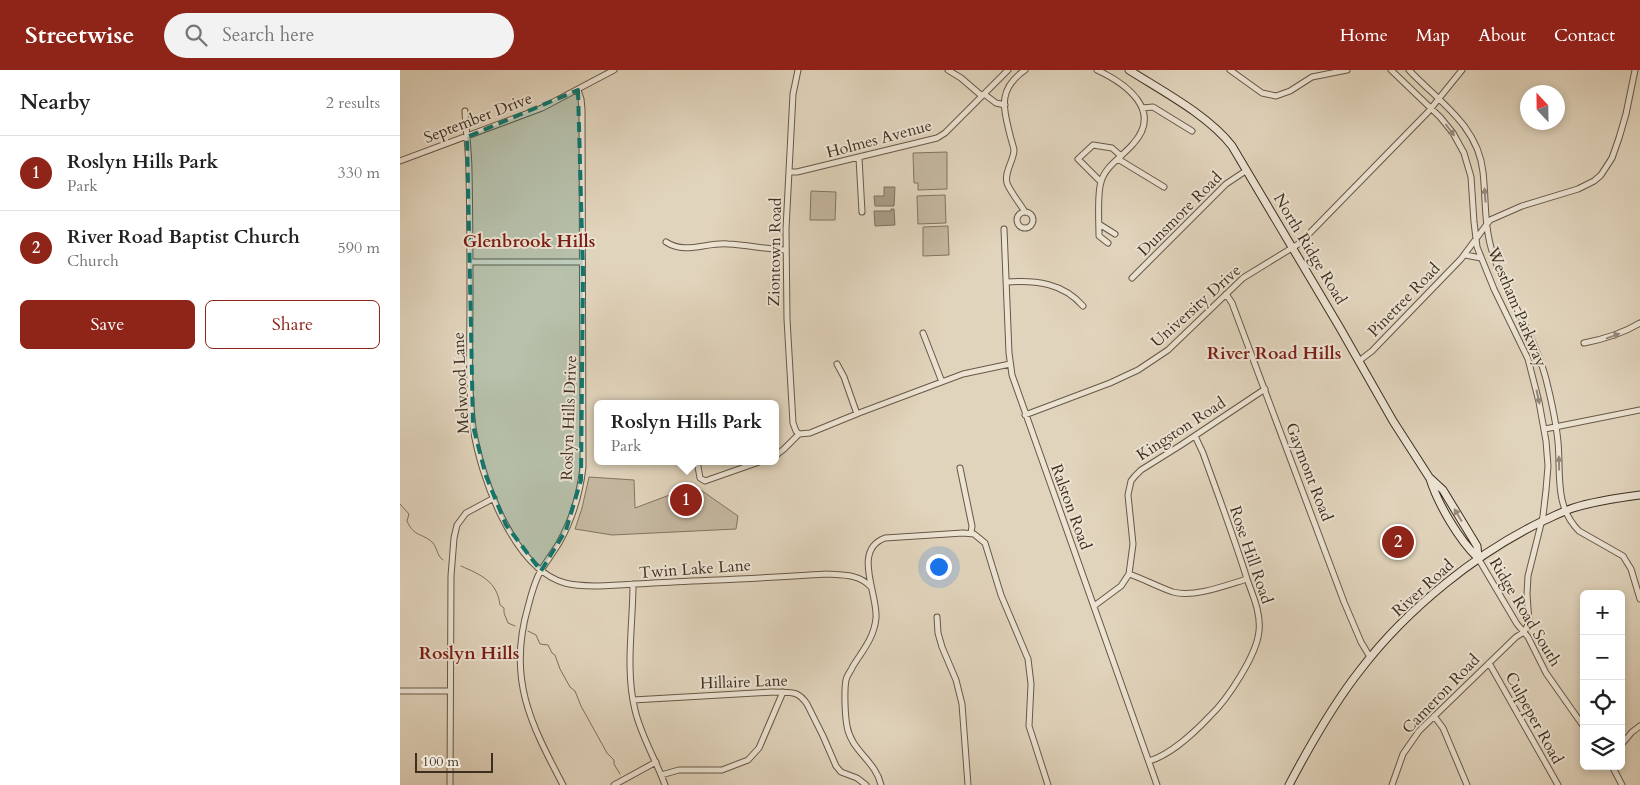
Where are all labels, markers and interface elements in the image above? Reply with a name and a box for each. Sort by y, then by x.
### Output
search box [164,13,514,58]
text: Streetwise [25,19,134,52]
icon: search [182,21,210,49]
text: Search here [222,22,314,48]
text: Home [1340,23,1388,48]
text: Map [1416,23,1450,48]
text: About [1478,23,1526,48]
text: Contact [1554,23,1615,48]
north arrow [1520,85,1565,130]
street label: September Drive [421,87,535,149]
text: Nearby [20,88,91,117]
text: 2 results [326,92,380,114]
street label: Holmes Avenue [824,114,934,164]
one-way arrow [1445,123,1455,137]
text: Roslyn Hills Park [67,149,218,175]
text: 1 [32,162,40,184]
text: 330 m [338,162,380,184]
street label: Dunsmore Road [1133,167,1227,261]
text: Park [67,175,98,197]
one-way arrow [1480,187,1488,203]
street label: North Ridge Road [1268,189,1352,309]
street label: Ziontown Road [763,197,787,307]
text: River Road Baptist Church [67,224,300,250]
district label: Glenbrook Hills [463,229,595,254]
text: 2 [32,237,40,259]
text: 590 m [338,237,380,259]
street label: Westham Parkway [1482,243,1552,371]
text: Church [67,250,119,272]
street label: Pinetree Road [1363,258,1445,342]
street label: University Drive [1146,260,1246,352]
button: Save [20,300,195,349]
button: Share [205,300,380,349]
street label: Melwood Lane [447,331,475,435]
one-way arrow [1606,332,1621,340]
district label: River Road Hills [1207,341,1341,366]
street label: Roslyn Hills Drive [556,355,582,481]
one-way arrow [1534,389,1542,404]
street label: Kingston Road [1132,392,1230,466]
popup [594,400,779,465]
text: Roslyn Hills Park [611,409,762,435]
street label: Gaymont Road [1280,420,1338,525]
text: Park [611,435,642,457]
one-way arrow [1555,455,1563,471]
street label: Ralston Road [1045,461,1097,553]
pin: 1 [670,481,702,519]
street label: Rose Hill Road [1224,503,1278,607]
one-way arrow [1453,508,1462,521]
pin: 2 [1382,523,1414,561]
street label: Ridge Road South [1484,553,1566,671]
street label: Twin Lake Lane [638,554,752,584]
your location [926,554,952,580]
street label: River Road [1387,554,1459,622]
map controls [1580,590,1625,770]
button: + [1580,590,1625,635]
button: − [1580,635,1625,680]
district label: Roslyn Hills [419,641,519,666]
street label: Cameron Road [1397,649,1485,739]
street label: Culpeper Road [1500,668,1569,768]
street label: Hillaire Lane [700,669,788,695]
button: locate [1580,680,1625,725]
button: layers [1580,725,1625,770]
scale bar [415,750,492,773]
text: 100 m [422,752,459,771]

